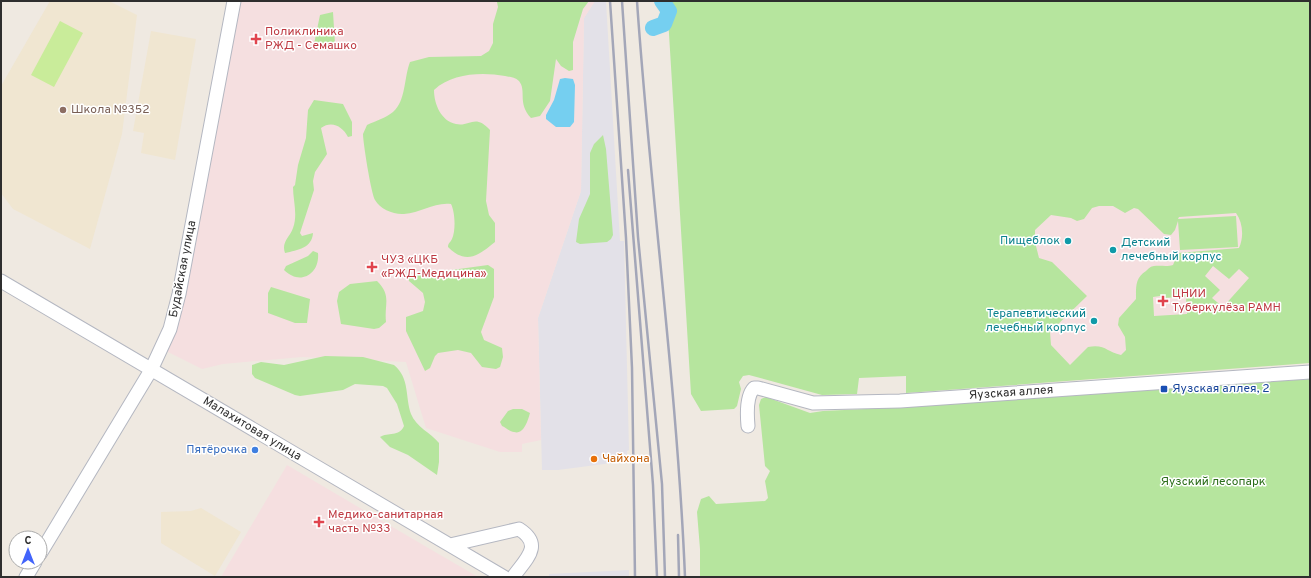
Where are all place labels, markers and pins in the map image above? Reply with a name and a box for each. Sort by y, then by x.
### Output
place label: Поликлиника РЖД - Семашко [265,24,357,54]
marker: Поликлиника РЖД - Семашко [250,33,262,45]
place label: Школа №352 [71,102,150,118]
marker: Школа №352 [58,105,68,115]
place label: Пищеблок [1000,233,1060,249]
place label: Детский лечебный корпус [1121,235,1222,265]
marker: Пищеблок [1063,236,1073,246]
marker: Детский лечебный корпус [1108,245,1118,255]
place label: ЧУЗ «ЦКБ «РЖД-Медицина» [381,252,487,282]
marker: ЧУЗ «ЦКБ «РЖД-Медицина» [366,261,378,273]
place label: ЦНИИ Туберкулёза РАМН [1172,286,1281,316]
marker: ЦНИИ Туберкулёза РАМН [1157,295,1169,307]
place label: Терапевтический лечебный корпус [986,306,1086,336]
marker: Терапевтический лечебный корпус [1089,316,1099,326]
place label: Яузская аллея, 2 [1172,381,1270,397]
marker: Яузская аллея, 2 [1159,384,1169,394]
place label: Пятёрочка [186,442,247,458]
marker: Пятёрочка [250,445,260,455]
place label: Чайхона [602,451,650,467]
marker: Чайхона [589,454,599,464]
place label: Медико-санитарная часть №33 [328,507,443,537]
marker: Медико-санитарная часть №33 [313,516,325,528]

